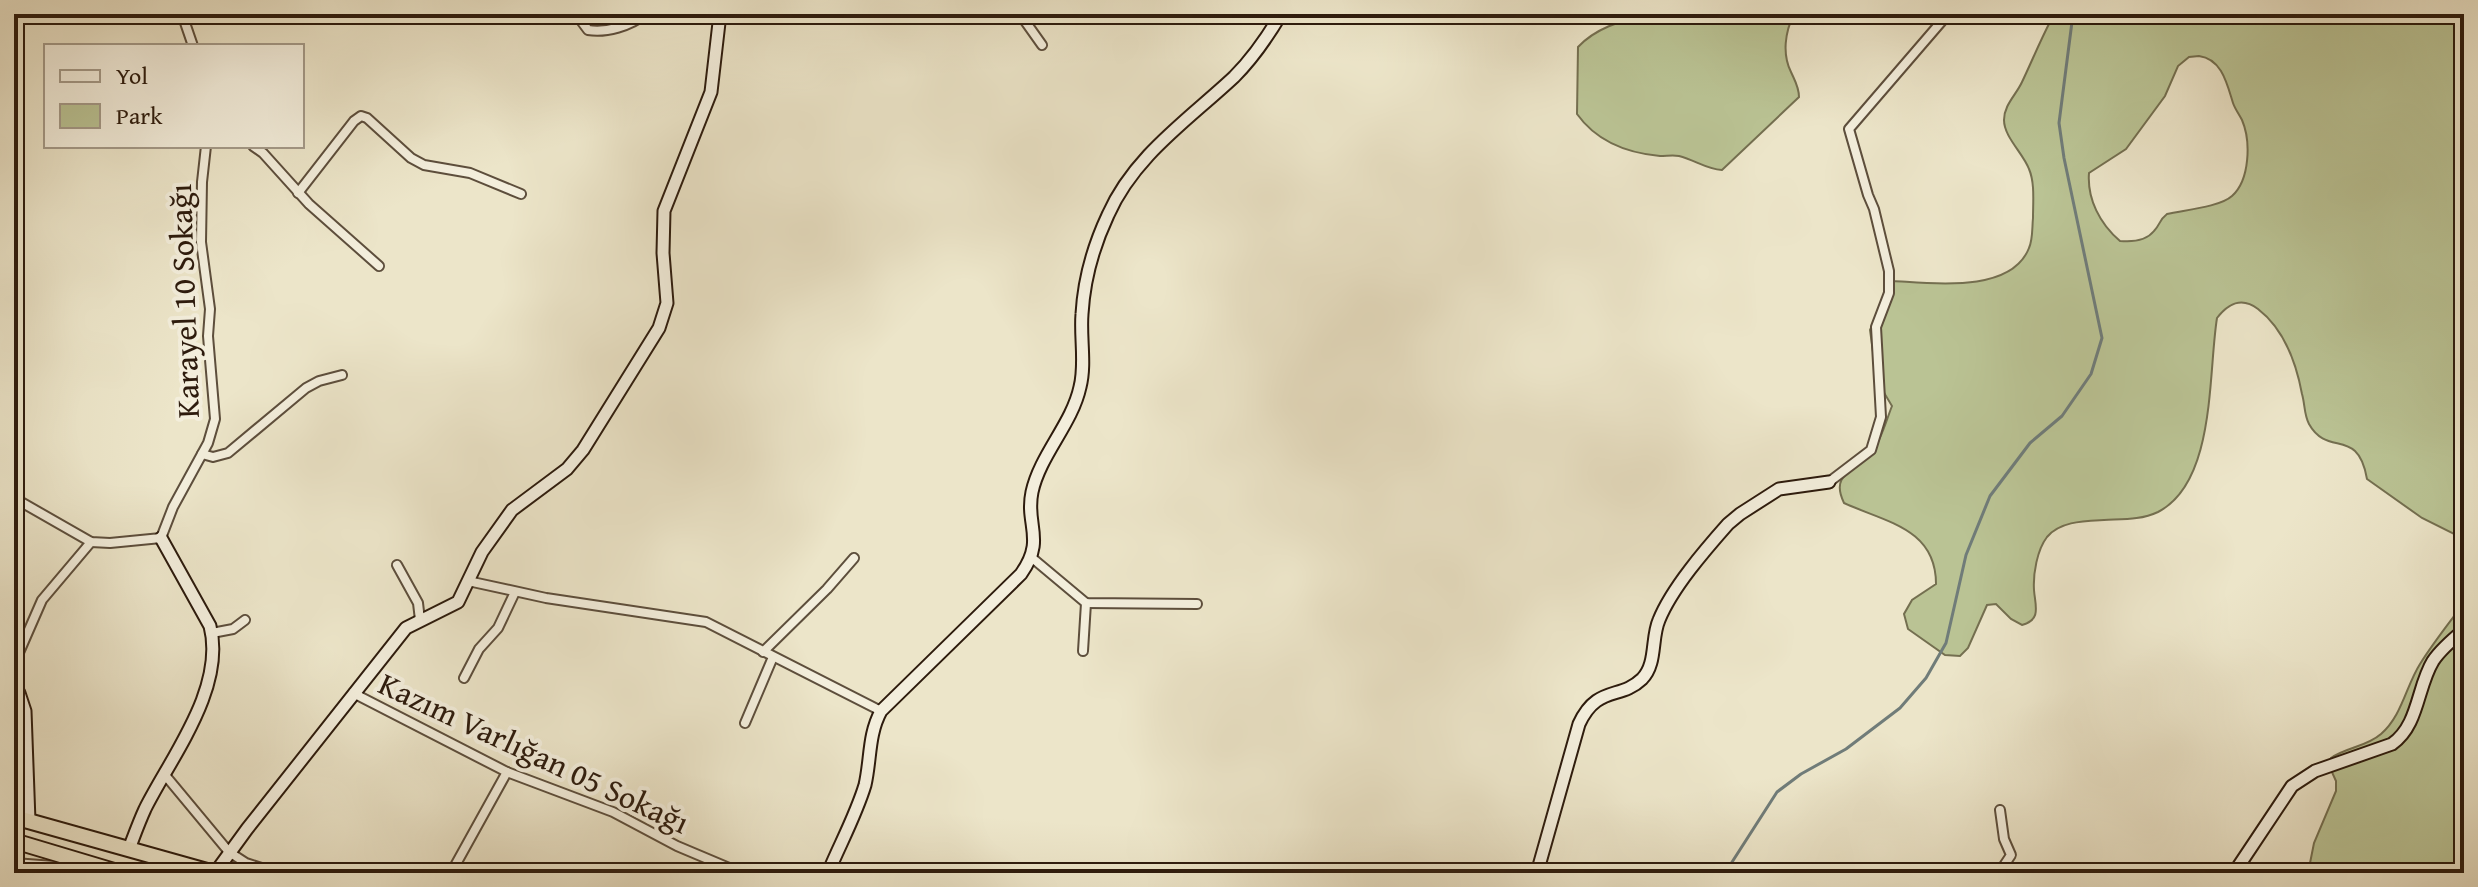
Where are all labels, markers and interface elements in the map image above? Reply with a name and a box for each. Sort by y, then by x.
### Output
legend [44,44,304,148]
text: Yol [116,58,148,93]
text: Park [116,98,163,133]
street label: Karayel 10 Sokağı [156,183,211,419]
street label: Kazım Varlığan 05 Sokağı [371,660,697,845]

